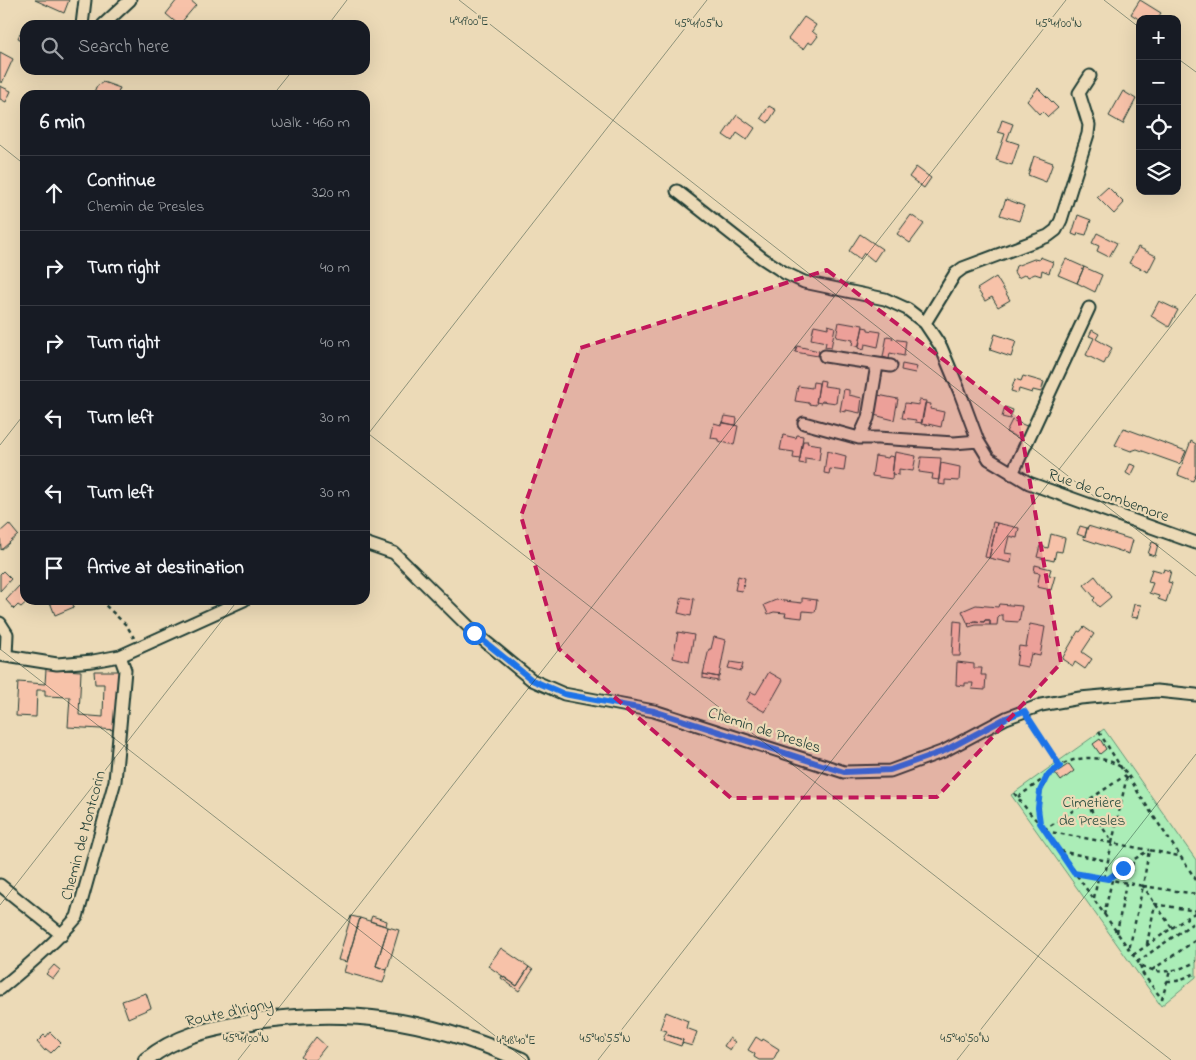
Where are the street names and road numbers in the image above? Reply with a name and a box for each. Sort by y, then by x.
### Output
street label: Rue de Combemore [1044,463,1173,529]
street label: Chemin de Presles [705,701,824,760]
street label: Chemin de Montcorin [55,768,113,903]
street label: Route d'Irigny [183,992,276,1034]

